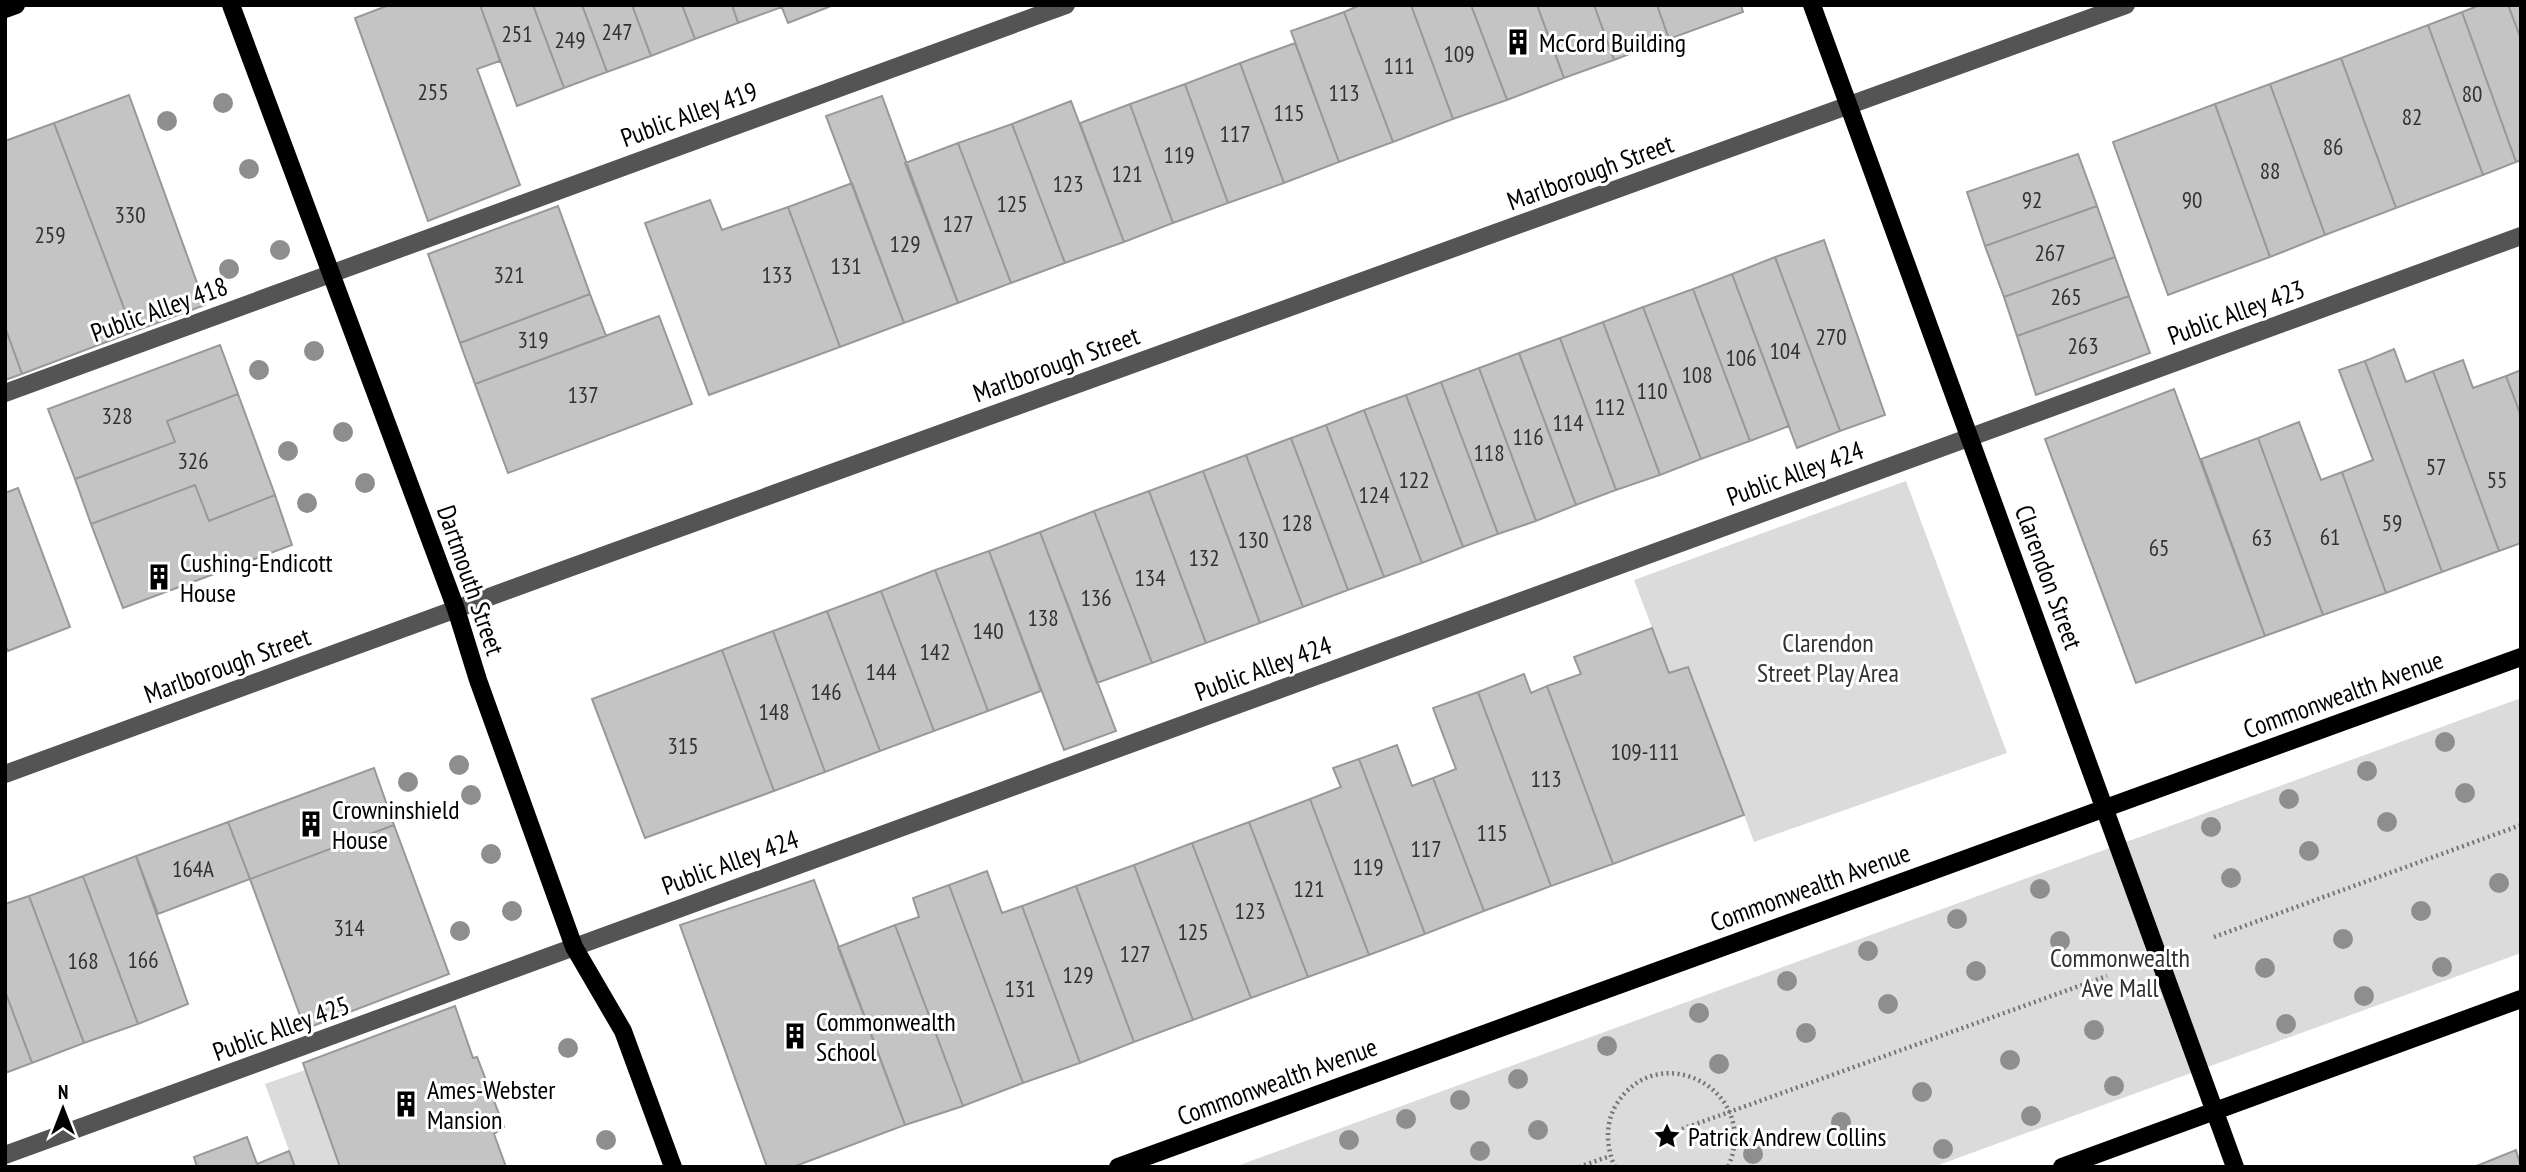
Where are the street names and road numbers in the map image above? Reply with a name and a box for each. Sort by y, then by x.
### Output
street label: Public Alley 419 [616,74,762,154]
street label: Marlborough Street [1502,127,1678,217]
street label: Public Alley 418 [86,269,232,349]
street label: Public Alley 423 [2163,272,2309,352]
street label: Marlborough Street [968,319,1144,409]
street label: Public Alley 424 [1722,433,1868,513]
street label: Clarendon Street [2008,500,2090,654]
street label: Dartmouth Street [430,501,512,659]
street label: Marlborough Street [139,620,315,710]
street label: Public Alley 424 [1190,628,1336,708]
street label: Commonwealth Avenue [2239,643,2447,745]
street label: Public Alley 424 [657,822,803,902]
street label: Commonwealth Avenue [1706,836,1914,938]
street label: Public Alley 425 [208,988,354,1068]
street label: Commonwealth Avenue [1173,1030,1381,1132]

